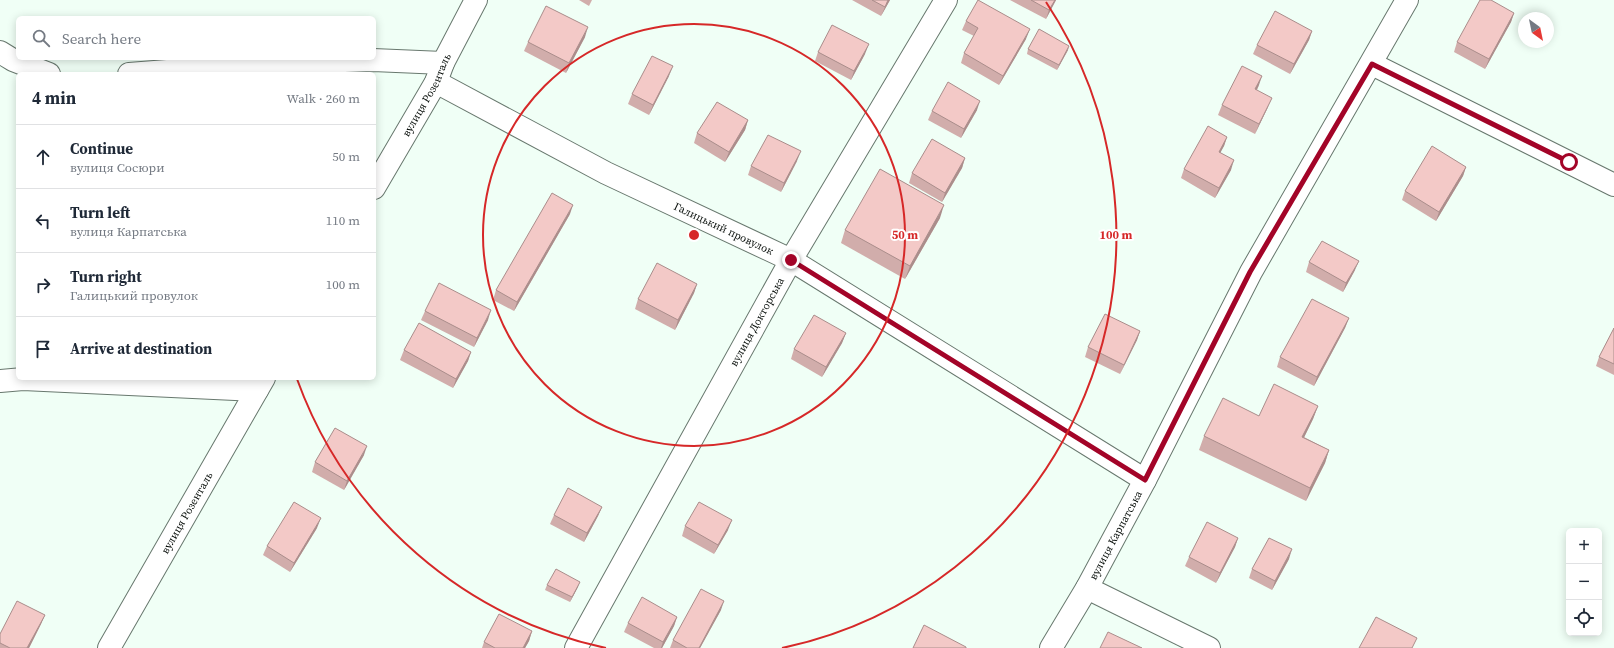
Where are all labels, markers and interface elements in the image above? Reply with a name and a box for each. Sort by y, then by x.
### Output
north arrow [1518,12,1554,48]
search box [16,16,376,60]
icon: search [30,27,52,49]
text: Search here [62,28,141,49]
street label: вулиця Розенталь [399,50,455,140]
text: 4 min [32,86,76,110]
text: Walk · 260 m [287,90,360,107]
text: Continue [70,138,133,159]
icon: ahead [32,146,54,168]
text: 50 m [332,148,360,165]
route start [1560,153,1578,171]
text: вулиця Сосюри [70,159,165,176]
street label: Галицький провулок [671,199,776,259]
text: Turn left [70,202,130,223]
icon: left [32,210,54,232]
text: 110 m [326,212,360,229]
text: вулиця Карпатська [70,223,187,240]
text: 50 m [892,227,918,243]
text: 100 m [1100,227,1133,243]
centre of rings [687,228,701,242]
route end [782,251,800,269]
text: Turn right [70,266,142,287]
icon: right [32,274,54,296]
street label: вулиця Докторська [727,274,788,369]
text: 100 m [326,276,360,293]
text: Галицький провулок [70,287,198,304]
icon: arrive [32,338,54,360]
text: Arrive at destination [70,338,212,359]
street label: вулиця Розенталь [158,469,217,557]
street label: вулиця Карпатська [1086,488,1146,583]
map controls [1566,528,1602,636]
button: + [1566,528,1602,564]
button: − [1566,564,1602,600]
button: locate [1566,600,1602,636]

